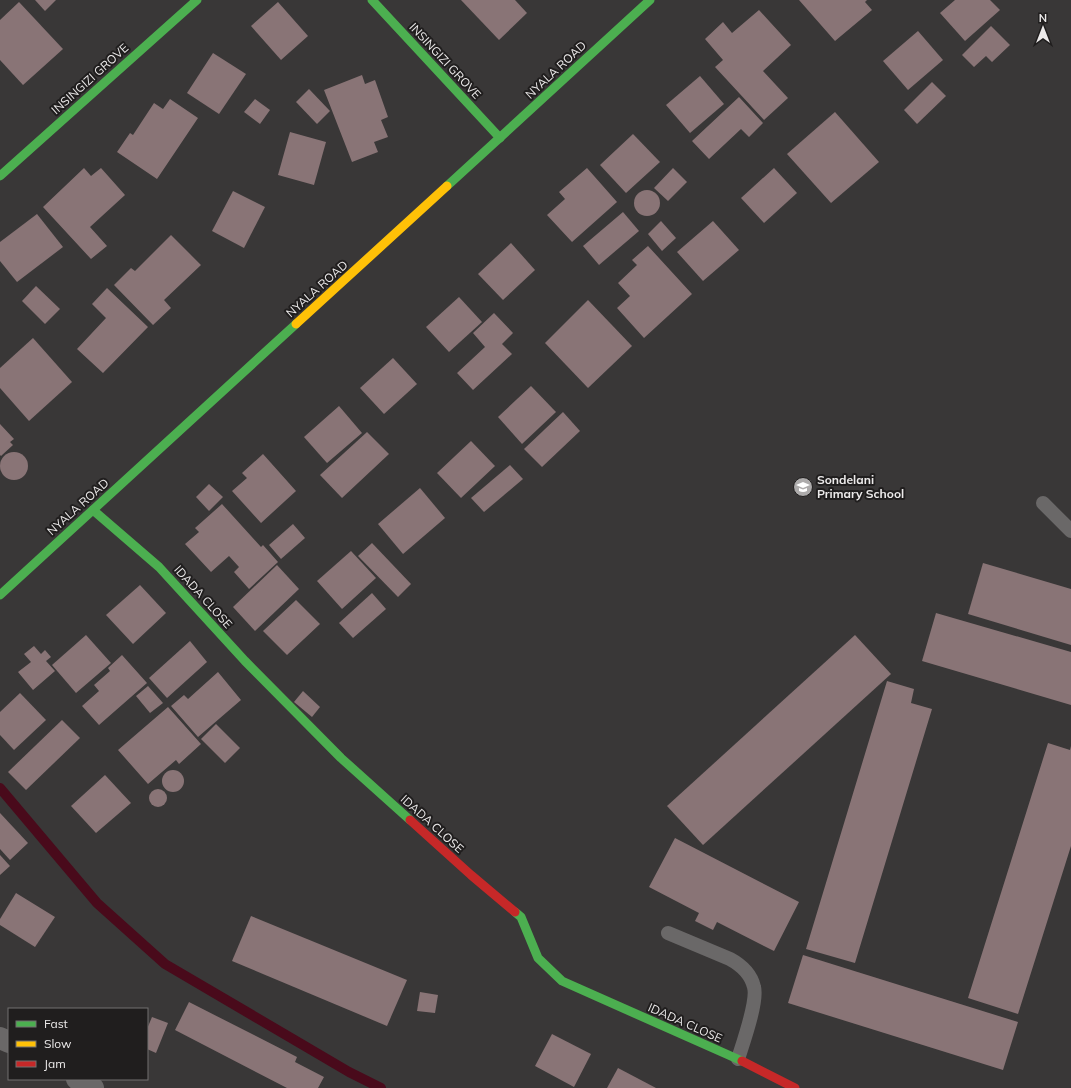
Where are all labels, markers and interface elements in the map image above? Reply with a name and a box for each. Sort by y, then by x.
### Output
north arrow [1023,8,1063,48]
text: N [1039,11,1047,25]
street label: INSINGIZI GROVE [406,20,484,102]
street label: NYALA ROAD [522,38,589,102]
street label: INSINGIZI GROVE [48,40,131,117]
street label: NYALA ROAD [283,257,351,320]
place label: Sondelani Primary School [817,472,904,501]
street label: NYALA ROAD [44,475,112,538]
school or university icon: Sondelani Primary School [792,476,814,498]
street label: IDADA CLOSE [171,562,236,631]
street label: IDADA CLOSE [398,791,467,856]
street label: IDADA CLOSE [646,999,725,1046]
legend [8,1008,148,1080]
text: Fast [44,1016,68,1031]
text: Slow [44,1036,72,1051]
text: Jam [44,1056,66,1071]

